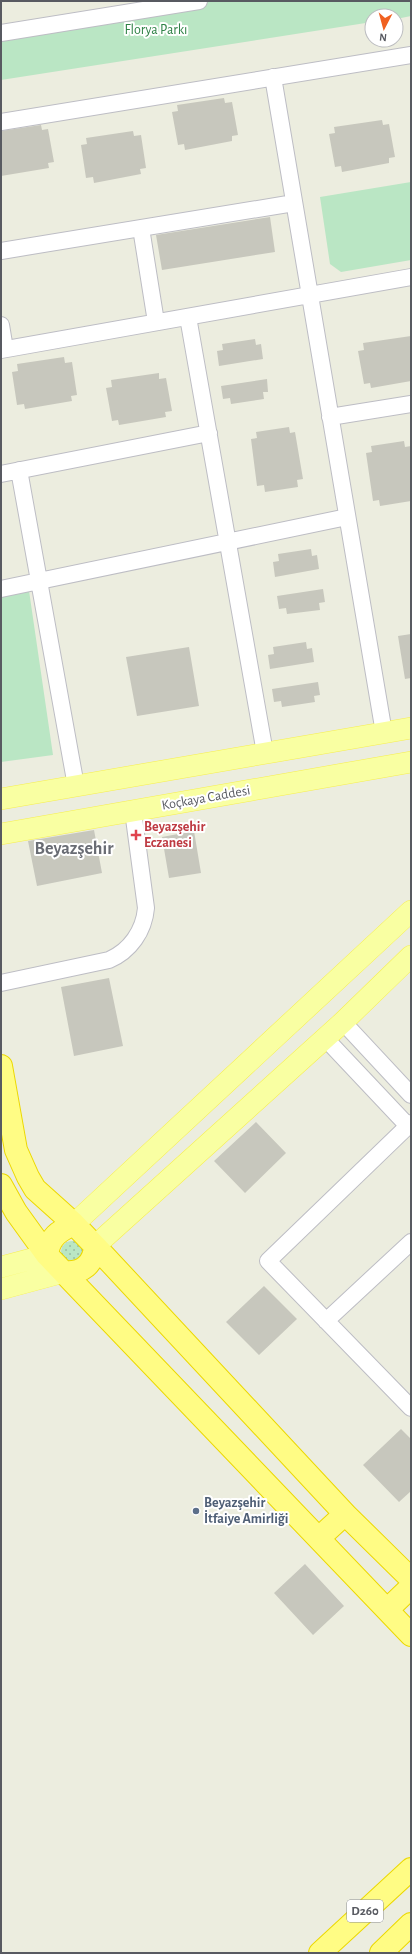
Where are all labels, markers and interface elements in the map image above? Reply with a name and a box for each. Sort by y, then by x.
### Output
north arrow [364,8,404,48]
park label: Florya Parkı [124,23,188,37]
text: N [379,32,387,43]
street label: Koçkaya Caddesi [161,783,251,813]
place label: Beyazşehir Eczanesi [144,820,205,850]
marker: Beyazşehir Eczanesi [131,830,141,840]
district label: Beyazşehir [35,840,114,858]
place label: Beyazşehir İtfaiye Amirliği [204,1496,288,1526]
marker: Beyazşehir İtfaiye Amirliği [191,1506,201,1516]
road number: D260 [347,1900,383,1922]

